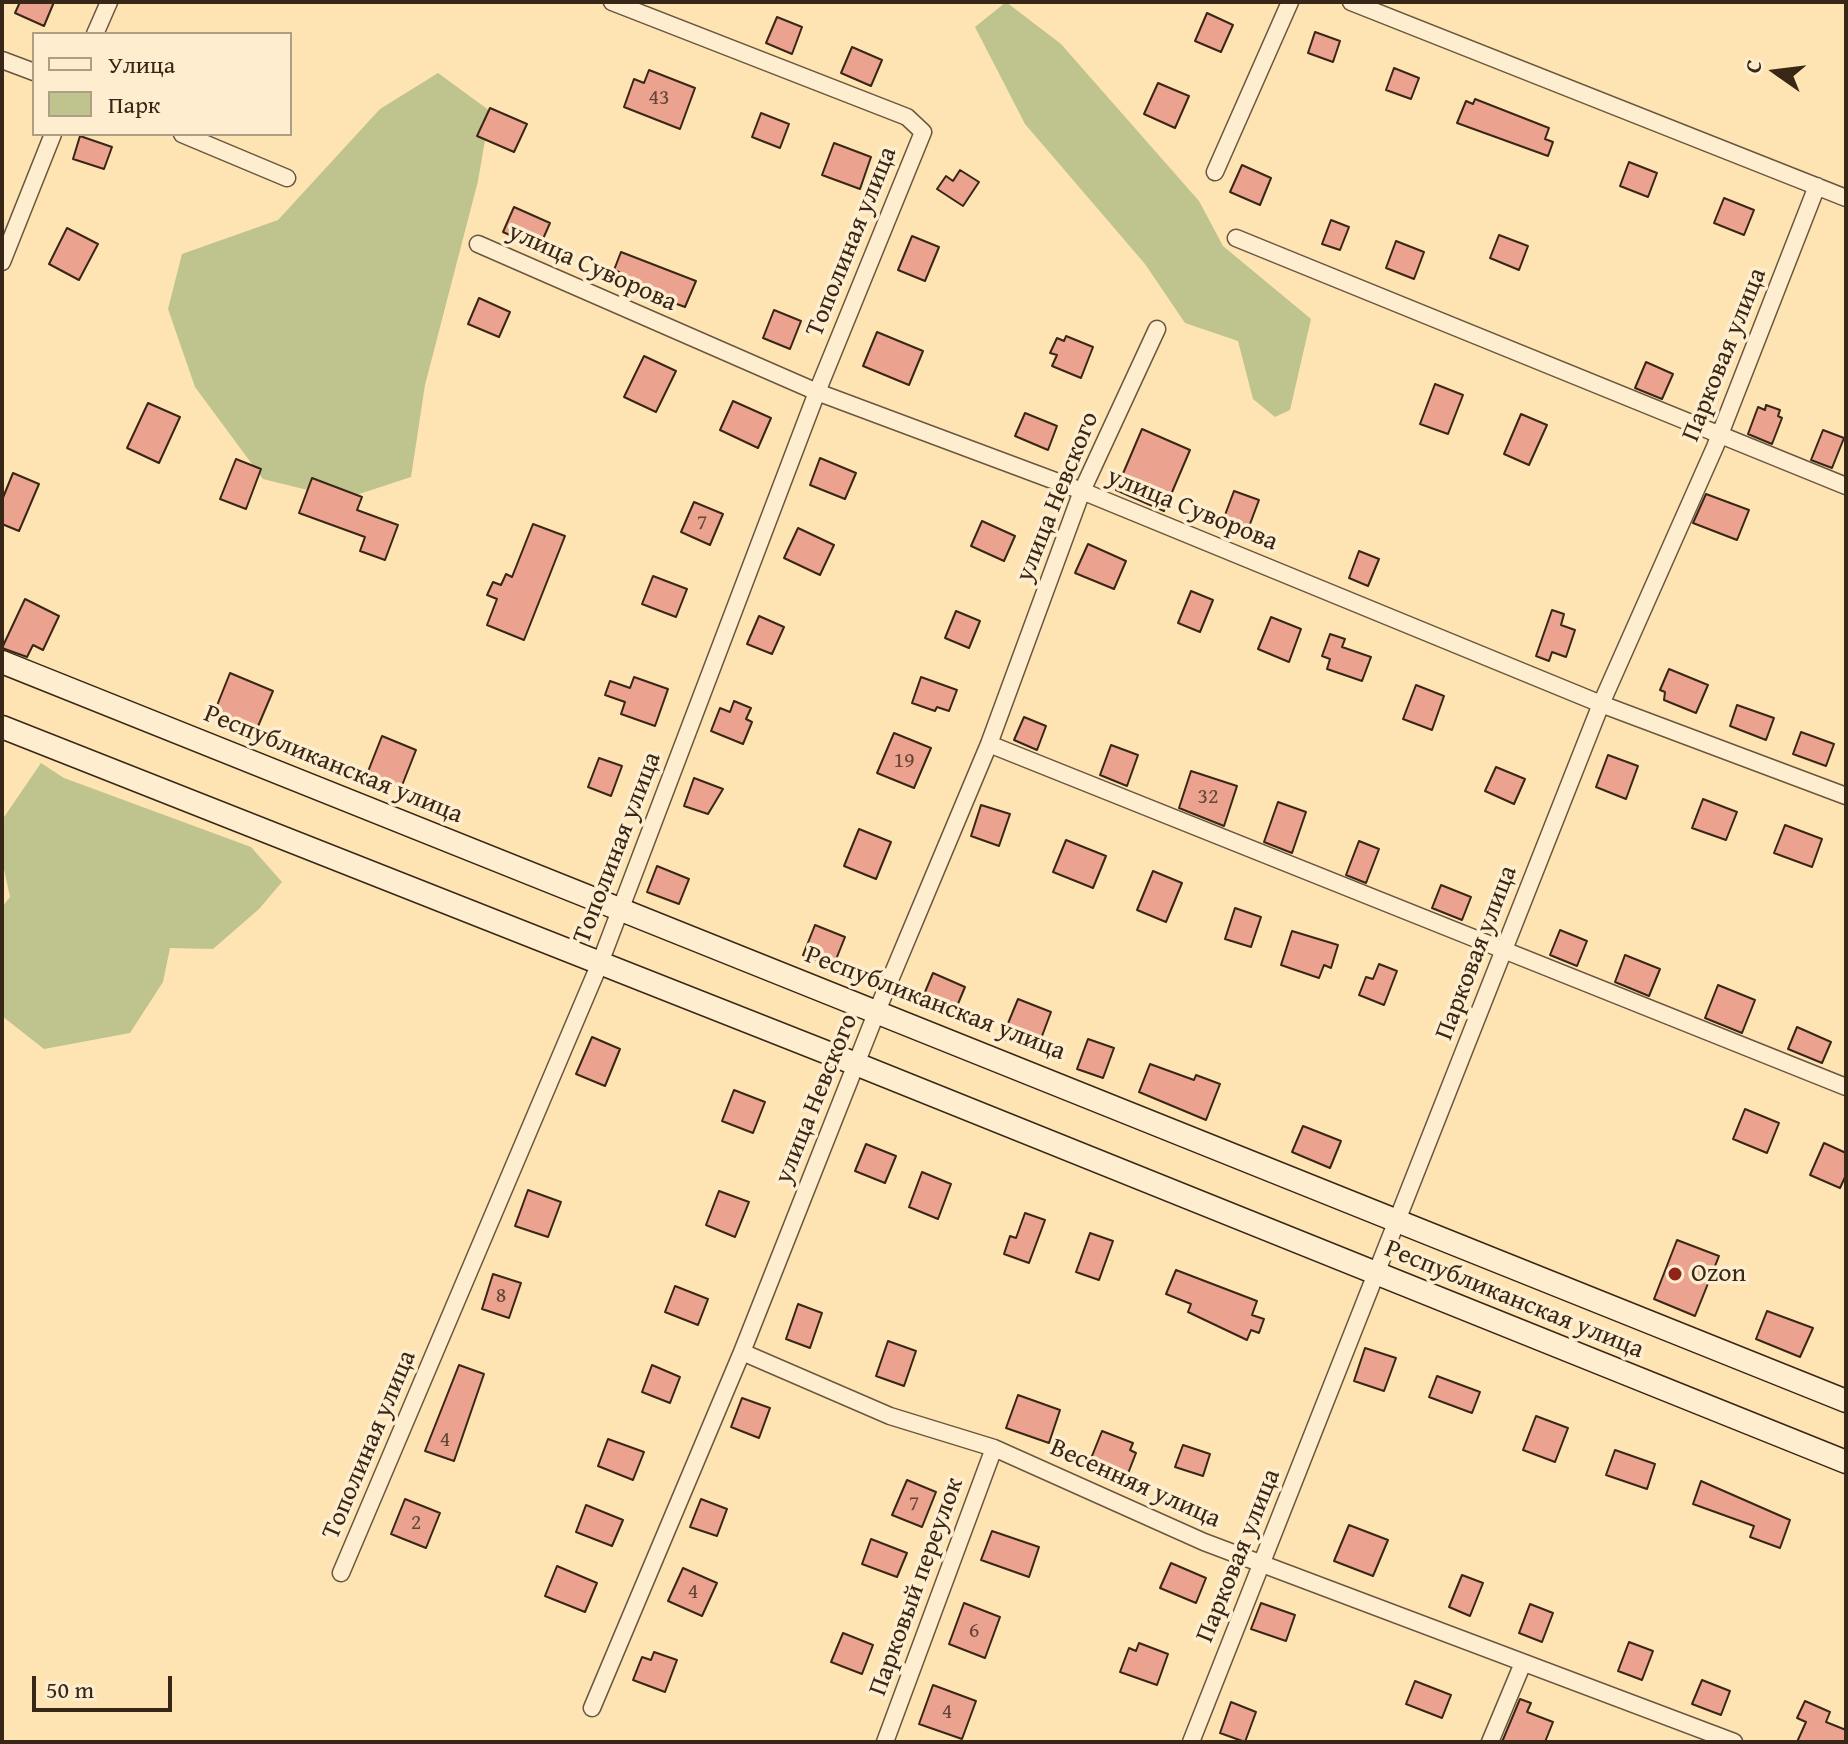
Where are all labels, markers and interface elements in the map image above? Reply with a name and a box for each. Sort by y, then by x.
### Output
legend [32,32,292,136]
north arrow [1736,32,1816,112]
text: Улица [108,47,175,82]
text: С [1736,56,1770,76]
house number: 43 [648,85,670,111]
text: Парк [108,87,160,122]
street label: Тополиная улица [800,142,904,342]
street label: улица Суворова [503,217,681,319]
street label: Парковая улица [1676,264,1774,446]
street label: улица Невского [1010,407,1106,587]
street label: улица Суворова [1102,462,1282,558]
house number: 7 [697,510,707,536]
street label: Республиканская улица [199,699,467,831]
street label: Тополиная улица [567,748,669,948]
house number: 19 [893,748,915,774]
house number: 32 [1197,784,1219,810]
street label: Парковая улица [1429,861,1525,1045]
street label: Республиканская улица [800,940,1070,1068]
street label: улица Невского [769,1009,865,1189]
street label: Республиканская улица [1380,1234,1648,1366]
place label: Ozon [1691,1258,1746,1290]
marker: Ozon [1666,1265,1684,1283]
house number: 8 [496,1283,506,1309]
street label: Тополиная улица [316,1346,424,1544]
house number: 4 [440,1427,450,1453]
street label: Весенняя улица [1045,1433,1225,1535]
street label: Парковая улица [1190,1465,1288,1647]
street label: Парковый переулок [863,1474,971,1700]
house number: 7 [909,1491,919,1517]
house number: 2 [411,1510,421,1536]
house number: 4 [688,1579,698,1605]
house number: 6 [969,1618,979,1644]
scale bar [36,1660,176,1710]
text: 50 m [46,1672,94,1707]
house number: 4 [942,1699,952,1725]

